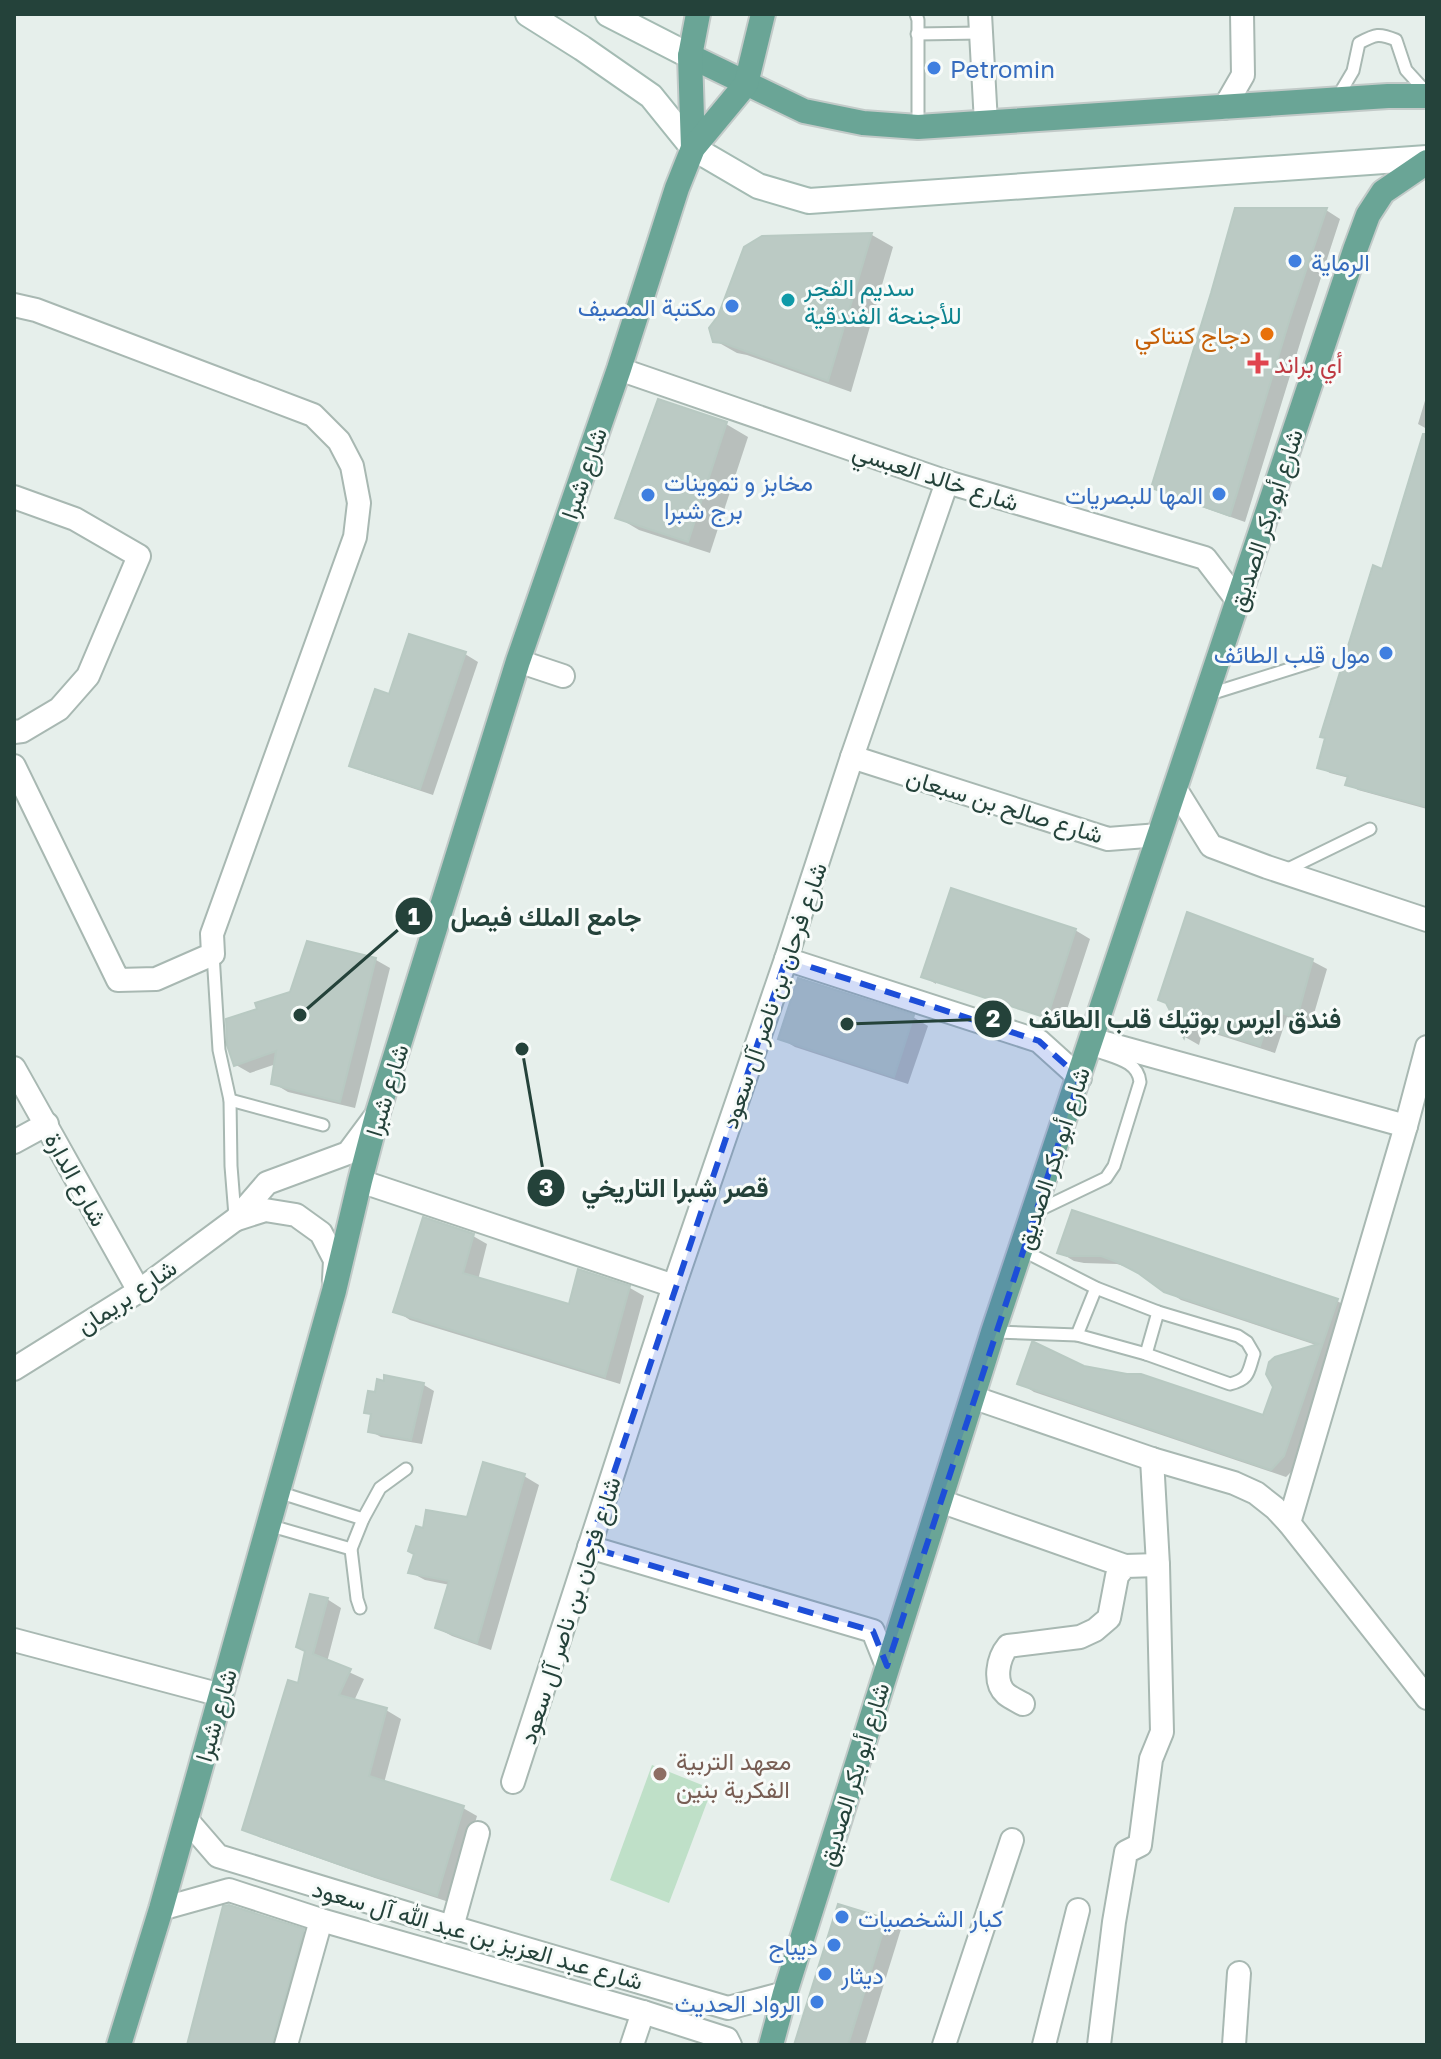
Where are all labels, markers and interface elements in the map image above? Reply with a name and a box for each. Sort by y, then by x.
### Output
place label: Petromin [950,54,1055,83]
marker: Petromin [925,59,943,77]
place label: الرماية [1311,247,1370,278]
marker: الرماية [1286,252,1304,270]
place label: سديم الفجر للأجنحة الفندقية [803,272,962,330]
marker: سديم الفجر للأجنحة الفندقية [779,291,797,309]
place label: مكتبة المصيف [578,292,716,322]
marker: مكتبة المصيف [723,297,741,315]
place label: دجاج كنتاكي [1135,320,1251,355]
marker: دجاج كنتاكي [1258,325,1276,343]
place label: أي براند [1274,349,1343,384]
marker: أي براند [1249,354,1267,372]
street label: شارع شبرا [554,424,615,523]
street label: شارع أبو بكر الصديق [1222,425,1311,616]
street label: شارع خالد العبسي [848,436,1023,522]
place label: مخابز و تموينات برج شبرا [664,467,813,527]
place label: المها للبصريات [1065,480,1203,511]
marker: المها للبصريات [1210,485,1228,503]
marker: مخابز و تموينات برج شبرا [639,486,657,504]
place label: مول قلب الطائف [1214,639,1370,670]
marker: مول قلب الطائف [1377,644,1395,662]
street label: شارع صالح بن سبعان [902,761,1107,853]
street label: شارع فرحان بن ناصر آل سعود [714,858,835,1133]
callout: جامع الملك فيصل [394,891,657,941]
text: 1 [408,901,420,930]
text: جامع الملك فيصل [450,901,642,935]
callout: فندق ايرس بوتيك قلب الطائف [973,994,1358,1044]
text: 2 [986,1003,1000,1032]
text: فندق ايرس بوتيك قلب الطائف [1029,1003,1341,1035]
street label: شارع شبرا [358,1040,417,1140]
street label: شارع أبو بكر الصديق [1009,1063,1098,1254]
street label: شارع الدارة [37,1127,115,1232]
callout: قصر شبرا التاريخي [526,1163,785,1213]
text: 3 [539,1172,553,1201]
text: قصر شبرا التاريخي [581,1172,769,1210]
street label: شارع بريمان [70,1252,183,1342]
street label: شارع فرحان بن ناصر آل سعود [512,1473,629,1748]
street label: شارع شبرا [188,1665,245,1765]
street label: شارع أبو بكر الصديق [811,1679,898,1870]
place label: معهد التربية الفكرية بنين [676,1746,791,1805]
marker: معهد التربية الفكرية بنين [651,1765,669,1783]
street label: شارع عبد العزيز بن عبد الله آل سعود [309,1873,647,1998]
place label: كبار الشخصيات [858,1903,1003,1934]
marker: كبار الشخصيات [833,1908,851,1926]
place label: ديباج [768,1931,818,1963]
marker: ديباج [825,1936,843,1954]
place label: ديثار [840,1960,884,1991]
marker: ديثار [816,1965,834,1983]
place label: الرواد الحديث [675,1988,801,2019]
marker: الرواد الحديث [808,1993,826,2011]

